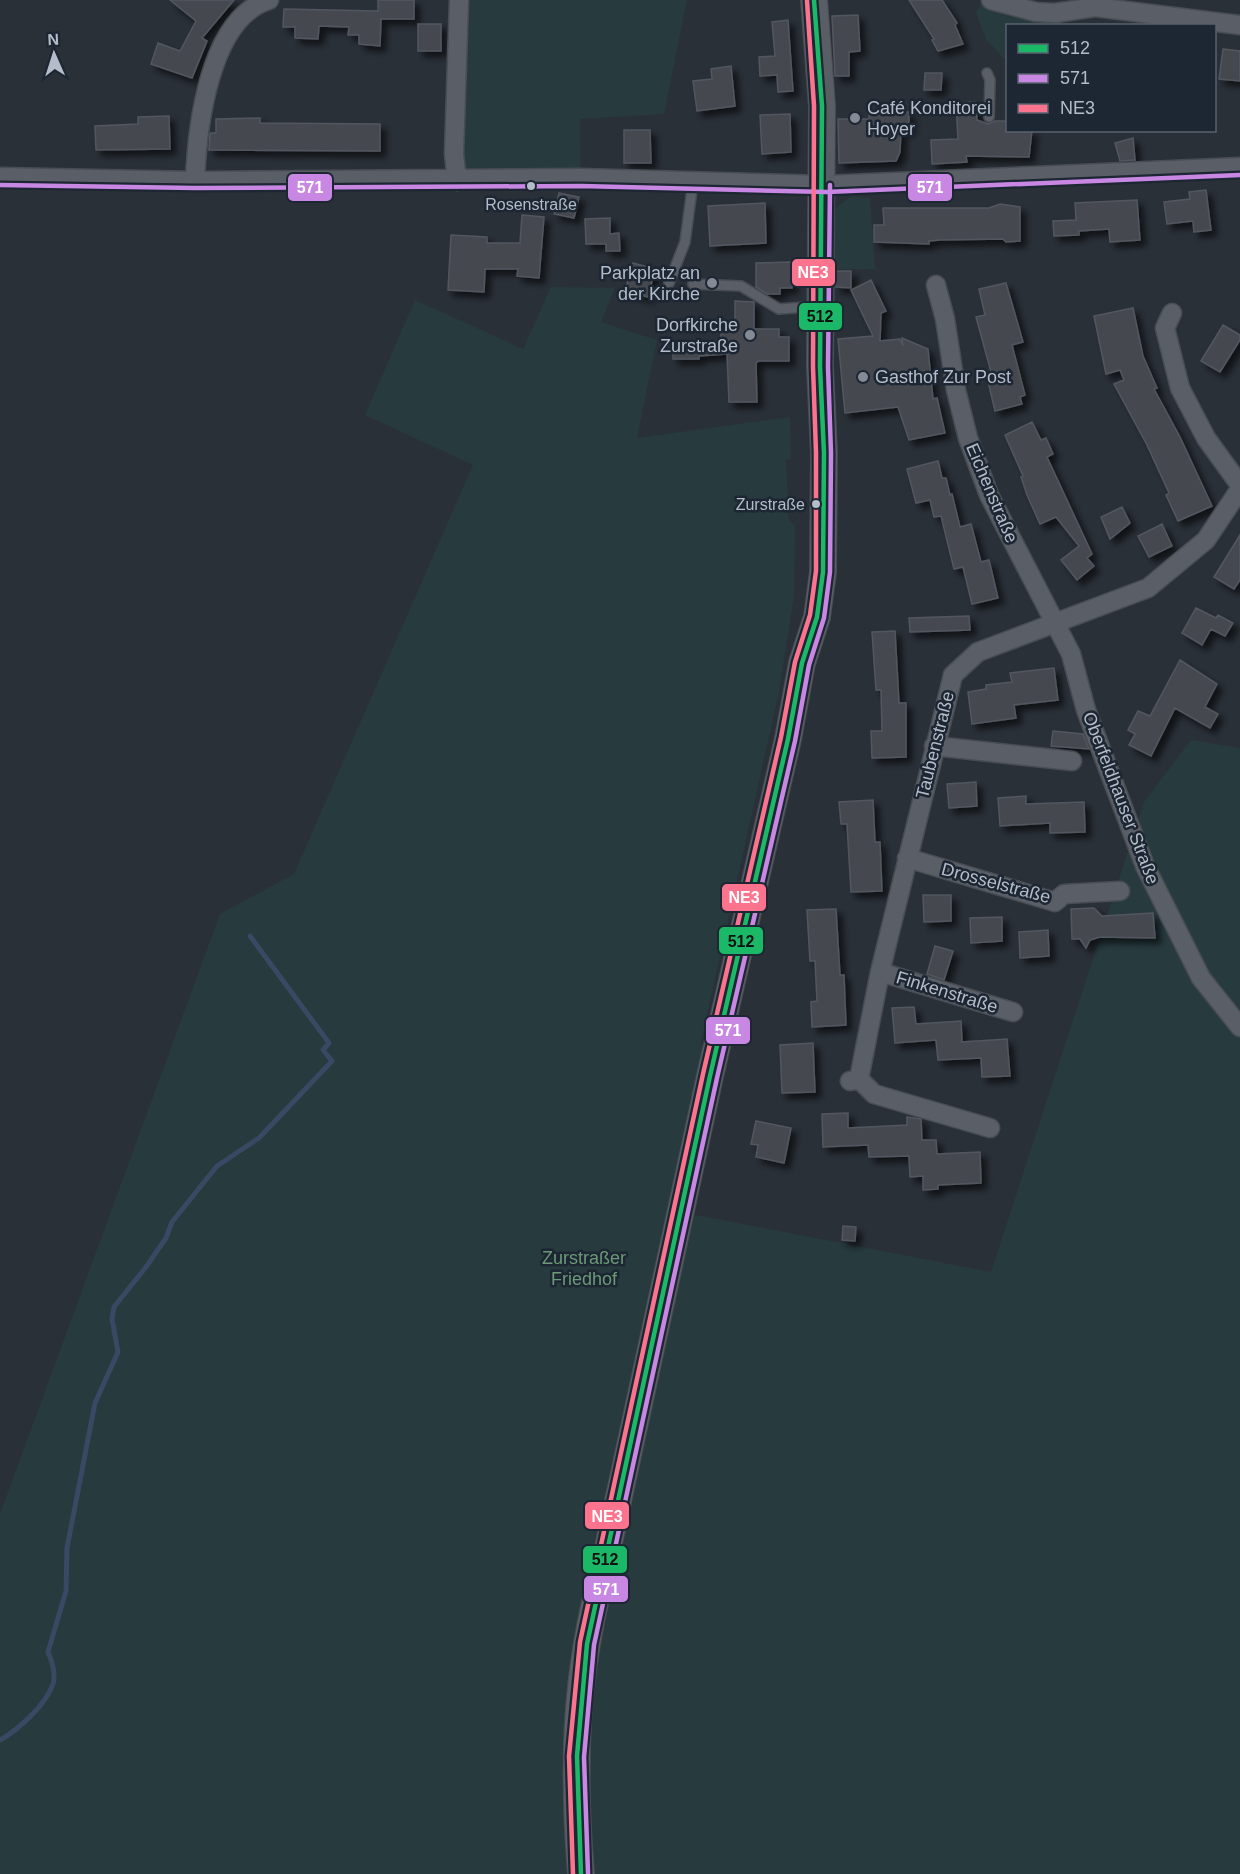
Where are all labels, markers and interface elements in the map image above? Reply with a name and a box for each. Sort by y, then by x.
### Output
north arrow [24,24,84,84]
legend [1006,24,1216,132]
text: N [47,31,59,48]
text: 512 [1060,38,1090,58]
text: 571 [1060,68,1090,88]
place label: Café Konditorei Hoyer [867,98,991,139]
text: NE3 [1060,98,1095,118]
marker: Café Konditorei Hoyer [848,111,862,125]
line badge: 571 [287,173,333,202]
line badge: 571 [907,173,953,202]
text: 571 [297,179,323,196]
text: 571 [917,179,943,196]
marker: Rosenstraße [525,180,537,192]
place label: Rosenstraße [485,196,577,213]
line badge: NE3 [791,258,836,287]
place label: Parkplatz an der Kirche [600,263,700,304]
text: NE3 [797,264,829,281]
marker: Parkplatz an der Kirche [705,276,719,290]
line badge: 512 [798,302,843,331]
text: 512 [807,308,833,325]
place label: Dorfkirche Zurstraße [656,315,738,356]
marker: Dorfkirche Zurstraße [743,328,757,342]
place label: Gasthof Zur Post [875,367,1011,387]
marker: Gasthof Zur Post [856,370,870,384]
street label: Eichenstraße [962,440,1022,546]
place label: Zurstraße [736,496,805,513]
marker: Zurstraße [810,498,822,510]
street label: Taubenstraße [912,689,958,801]
street label: Oberfeldhauser Straße [1079,709,1163,887]
street label: Drosselstraße [939,859,1053,907]
line badge: NE3 [721,883,767,912]
text: NE3 [728,889,760,906]
line badge: 512 [718,926,764,955]
text: 512 [728,933,754,950]
street label: Finkenstraße [894,967,1000,1017]
line badge: 571 [705,1016,751,1045]
text: 571 [715,1022,741,1039]
park label: Zurstraßer Friedhof [542,1248,626,1289]
line badge: NE3 [584,1501,630,1530]
text: NE3 [591,1508,623,1525]
line badge: 512 [582,1545,628,1574]
text: 512 [592,1551,618,1568]
line badge: 571 [583,1575,629,1603]
text: 571 [593,1581,619,1598]

